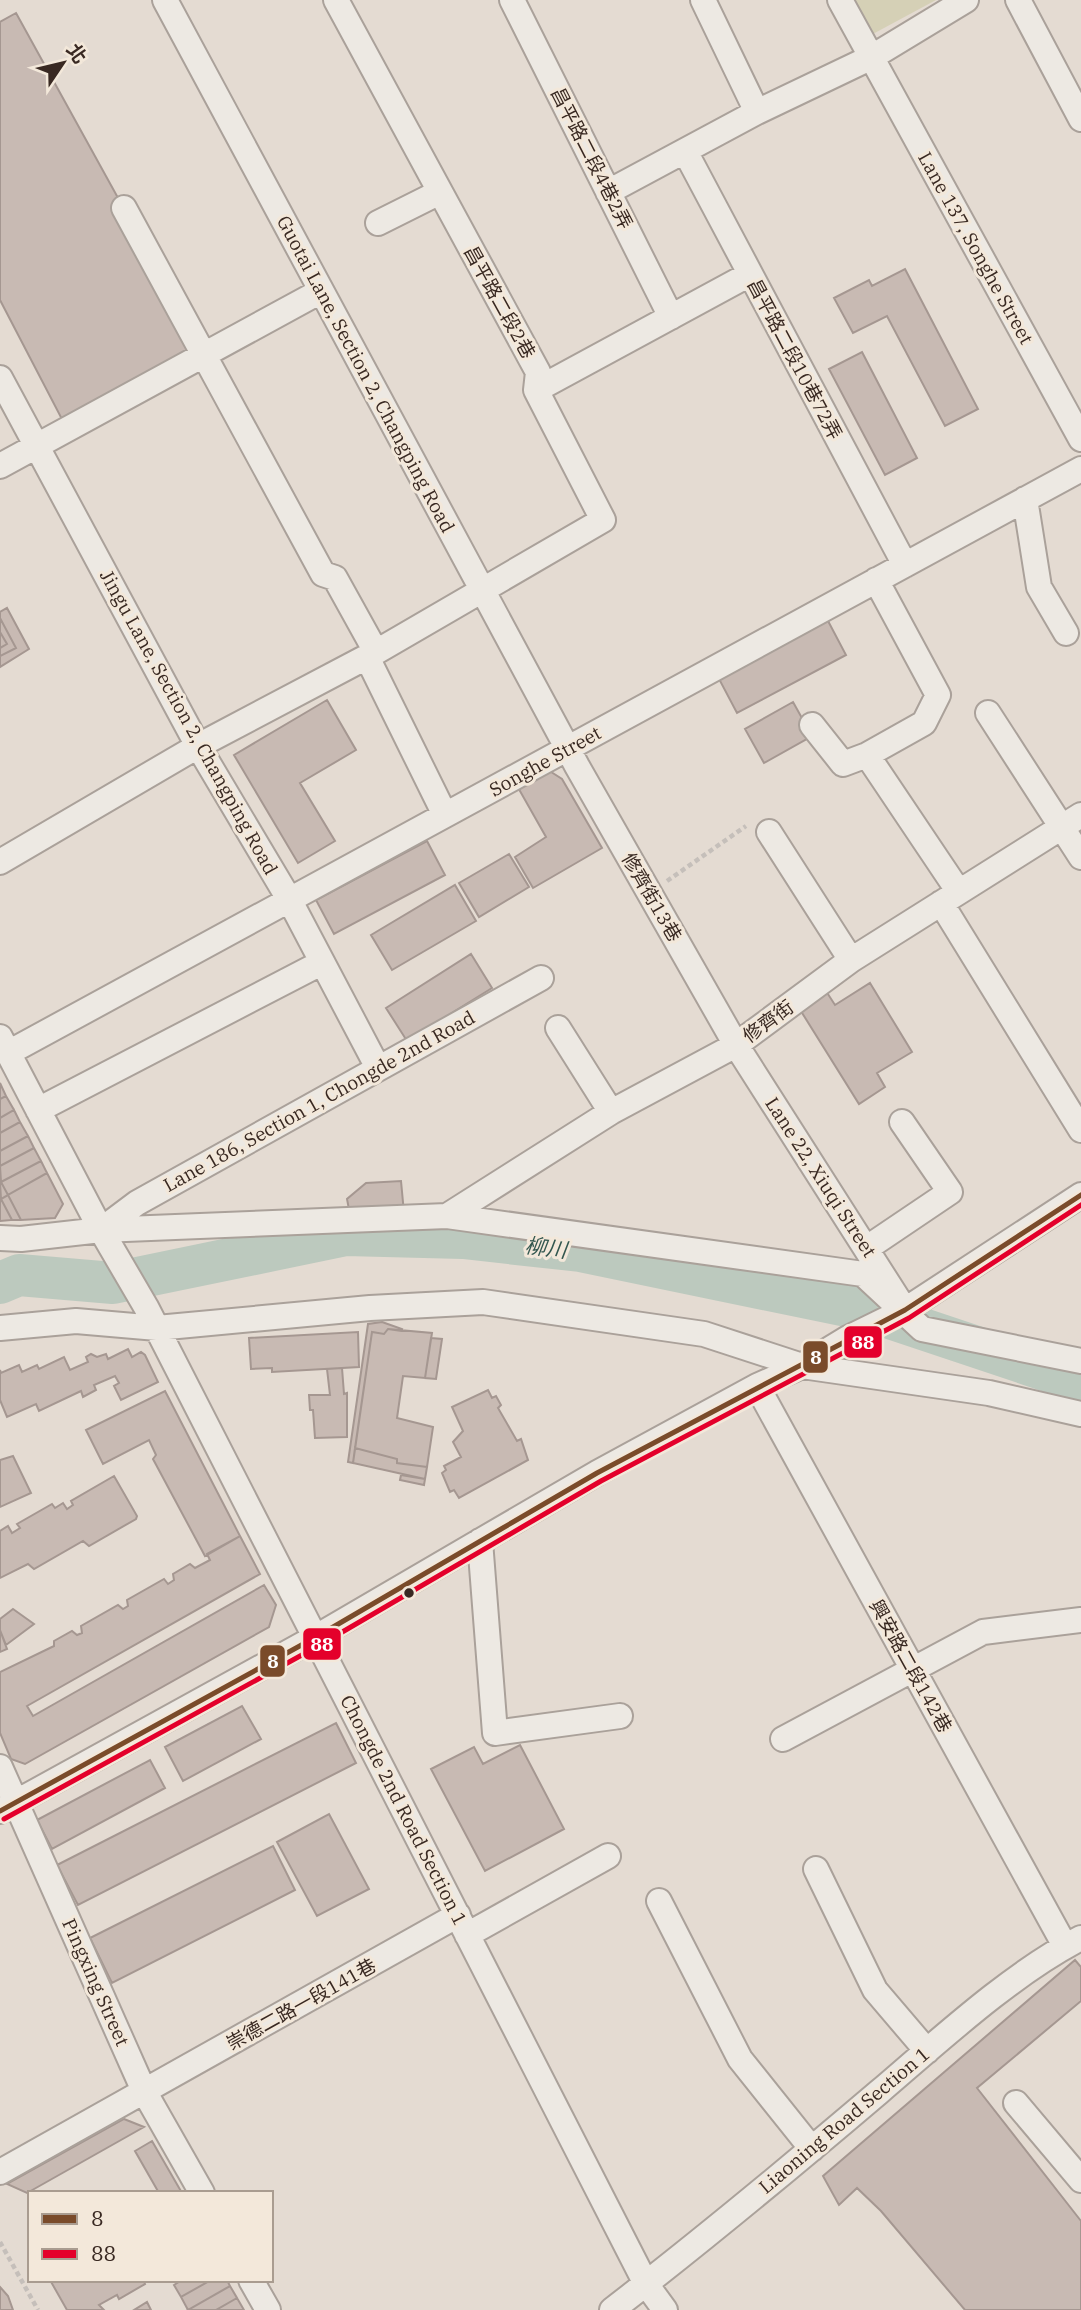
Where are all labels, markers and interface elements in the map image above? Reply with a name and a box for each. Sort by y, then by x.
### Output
north arrow [28,28,98,98]
text: 北 [62,39,92,68]
street label: 昌平路二段4巷2弄 [546,83,638,233]
street label: Lane 137, Songhe Street [913,148,1039,349]
street label: Guotai Lane, Section 2, Changping Road [272,211,460,537]
street label: 昌平路二段2巷 [459,241,541,363]
street label: 昌平路二段10巷72弄 [742,275,848,443]
street label: Jingu Lane, Section 2, Changping Road [95,565,283,879]
street label: Songhe Street [485,720,605,802]
street label: 修齊街13巷 [617,848,687,946]
street label: 修齊街 [738,995,798,1047]
street label: Lane 186, Section 1, Chongde 2nd Road [159,1005,479,1197]
street label: Lane 22, Xiuqi Street [760,1092,882,1262]
water label: 柳川 [523,1231,571,1264]
line badge: 88 [843,1325,883,1359]
text: 88 [852,1330,874,1354]
line badge: 8 [802,1340,829,1374]
text: 8 [810,1345,822,1369]
unlabelled marker [402,1586,416,1600]
street label: 興安路二段142巷 [865,1595,957,1737]
line badge: 88 [302,1627,342,1661]
text: 88 [311,1632,333,1656]
line badge: 8 [259,1644,286,1678]
text: 8 [267,1649,279,1673]
street label: Chongde 2nd Road Section 1 [335,1691,473,1929]
street label: Pingxing Street [57,1914,135,2050]
street label: 崇德二路一段141巷 [222,1953,380,2055]
street label: Liaoning Road Section 1 [754,2042,934,2198]
legend [28,2191,273,2282]
text: 8 [91,2204,104,2232]
text: 88 [91,2239,116,2267]

